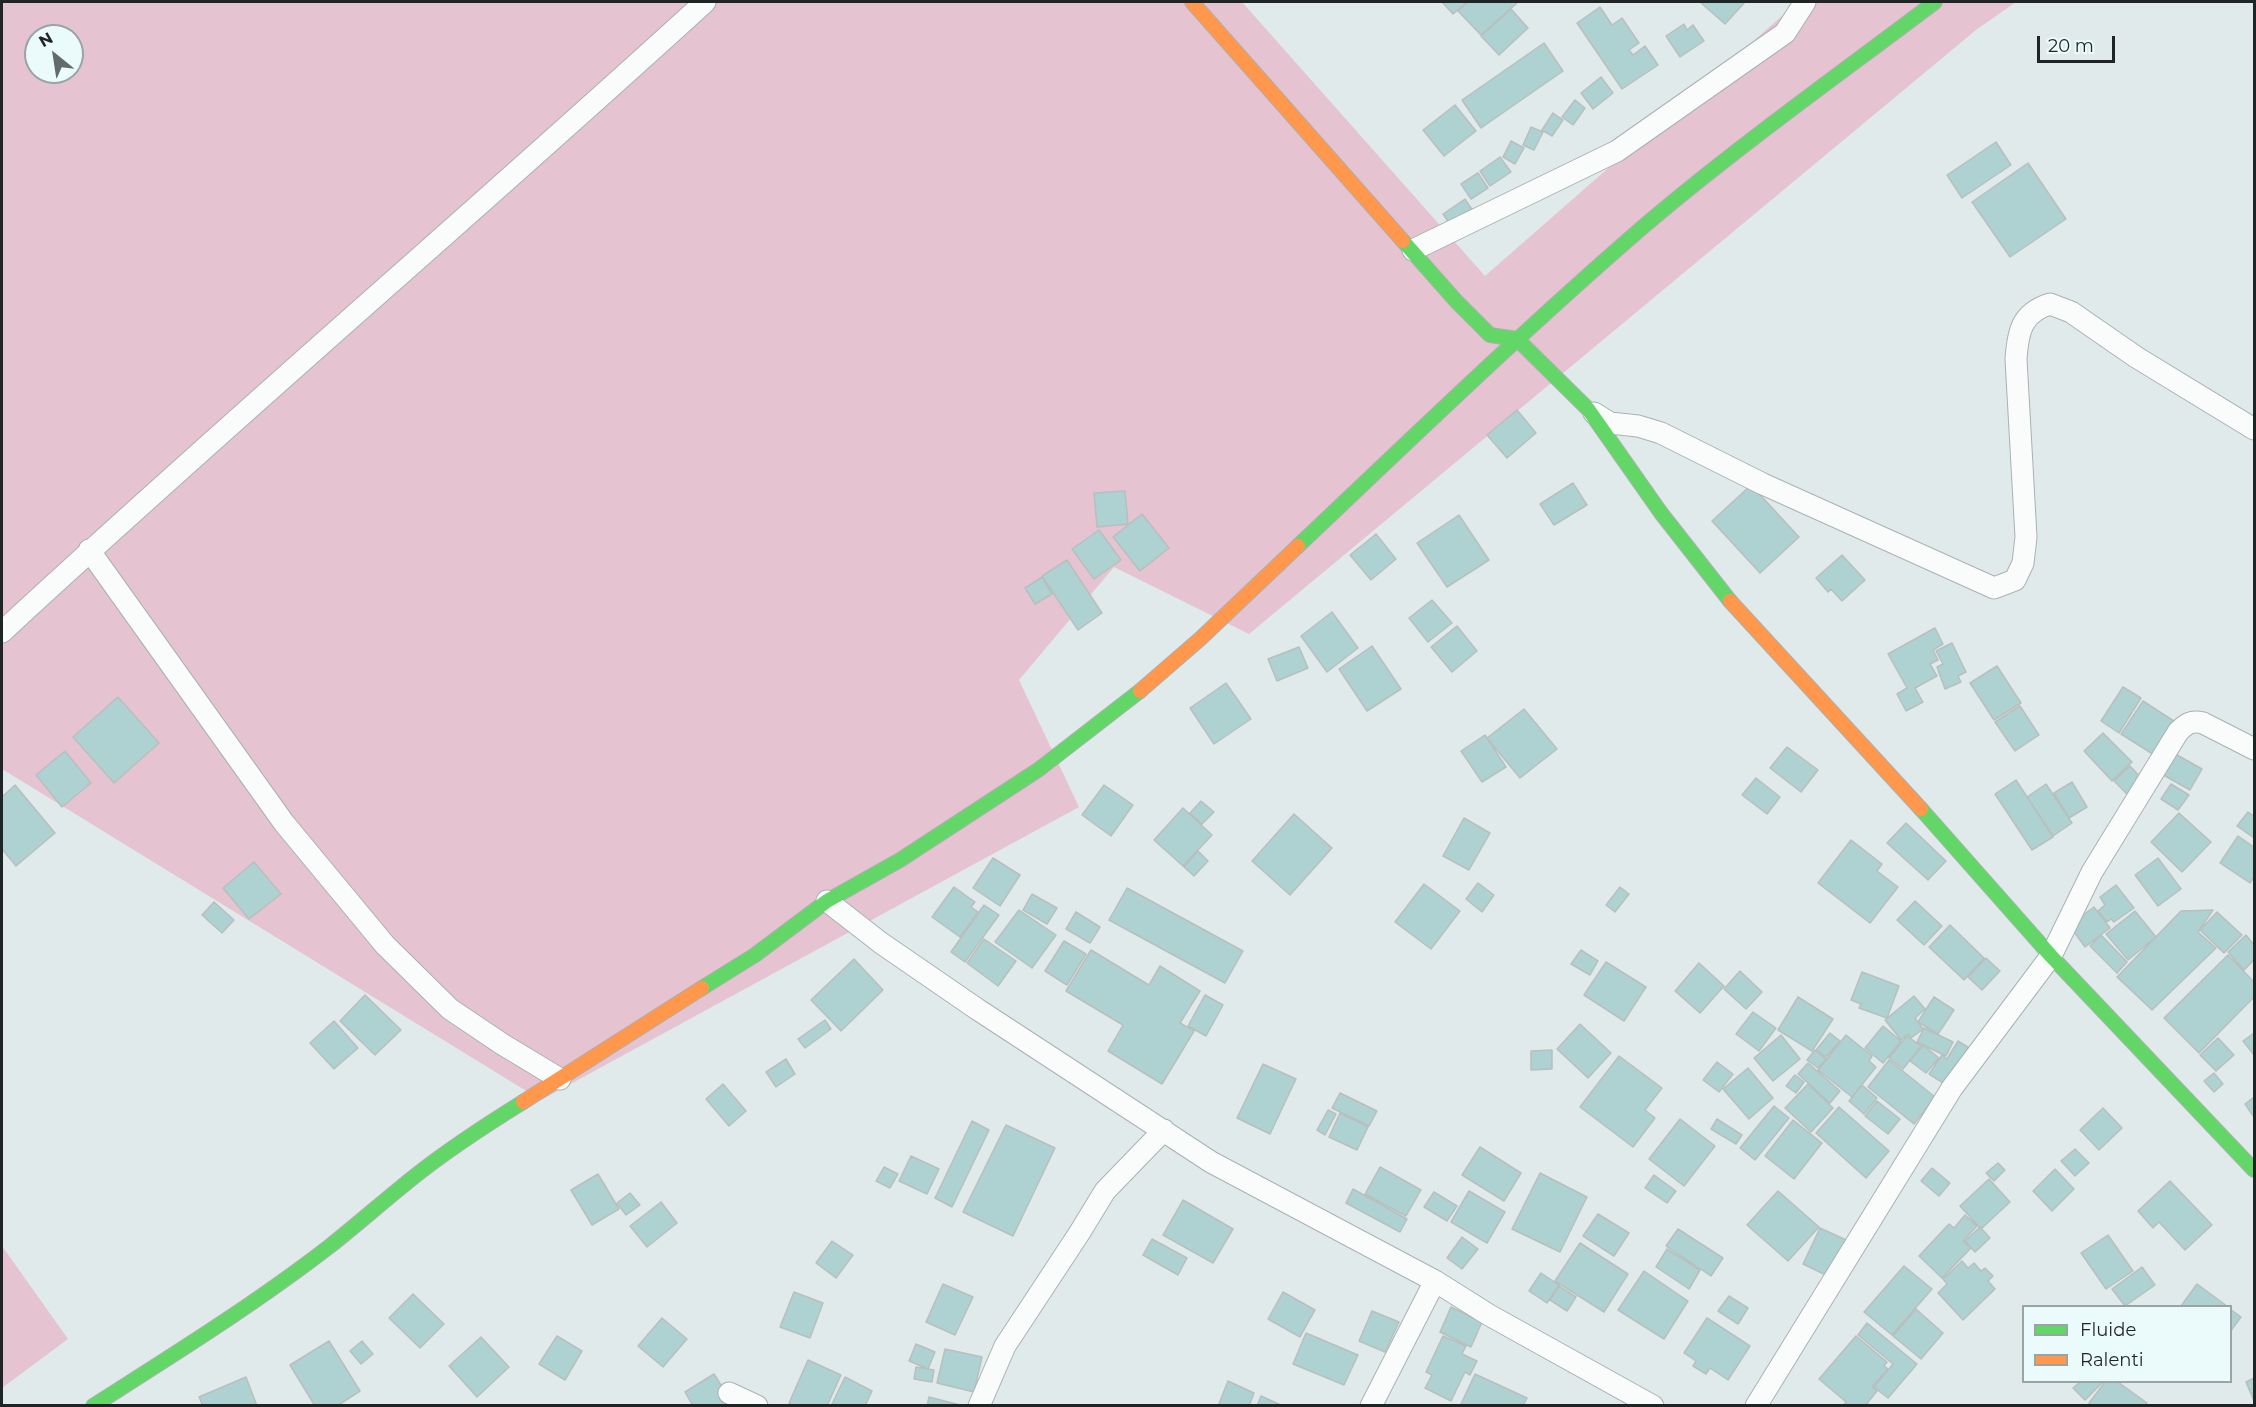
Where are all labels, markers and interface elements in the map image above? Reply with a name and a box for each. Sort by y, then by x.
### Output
north arrow [24,24,84,84]
scale bar [2040,24,2118,62]
text: N [35,28,56,51]
text: 20 m [2048,35,2094,57]
legend [2022,1305,2232,1383]
text: Fluide [2080,1319,2136,1341]
text: Ralenti [2080,1349,2144,1371]

